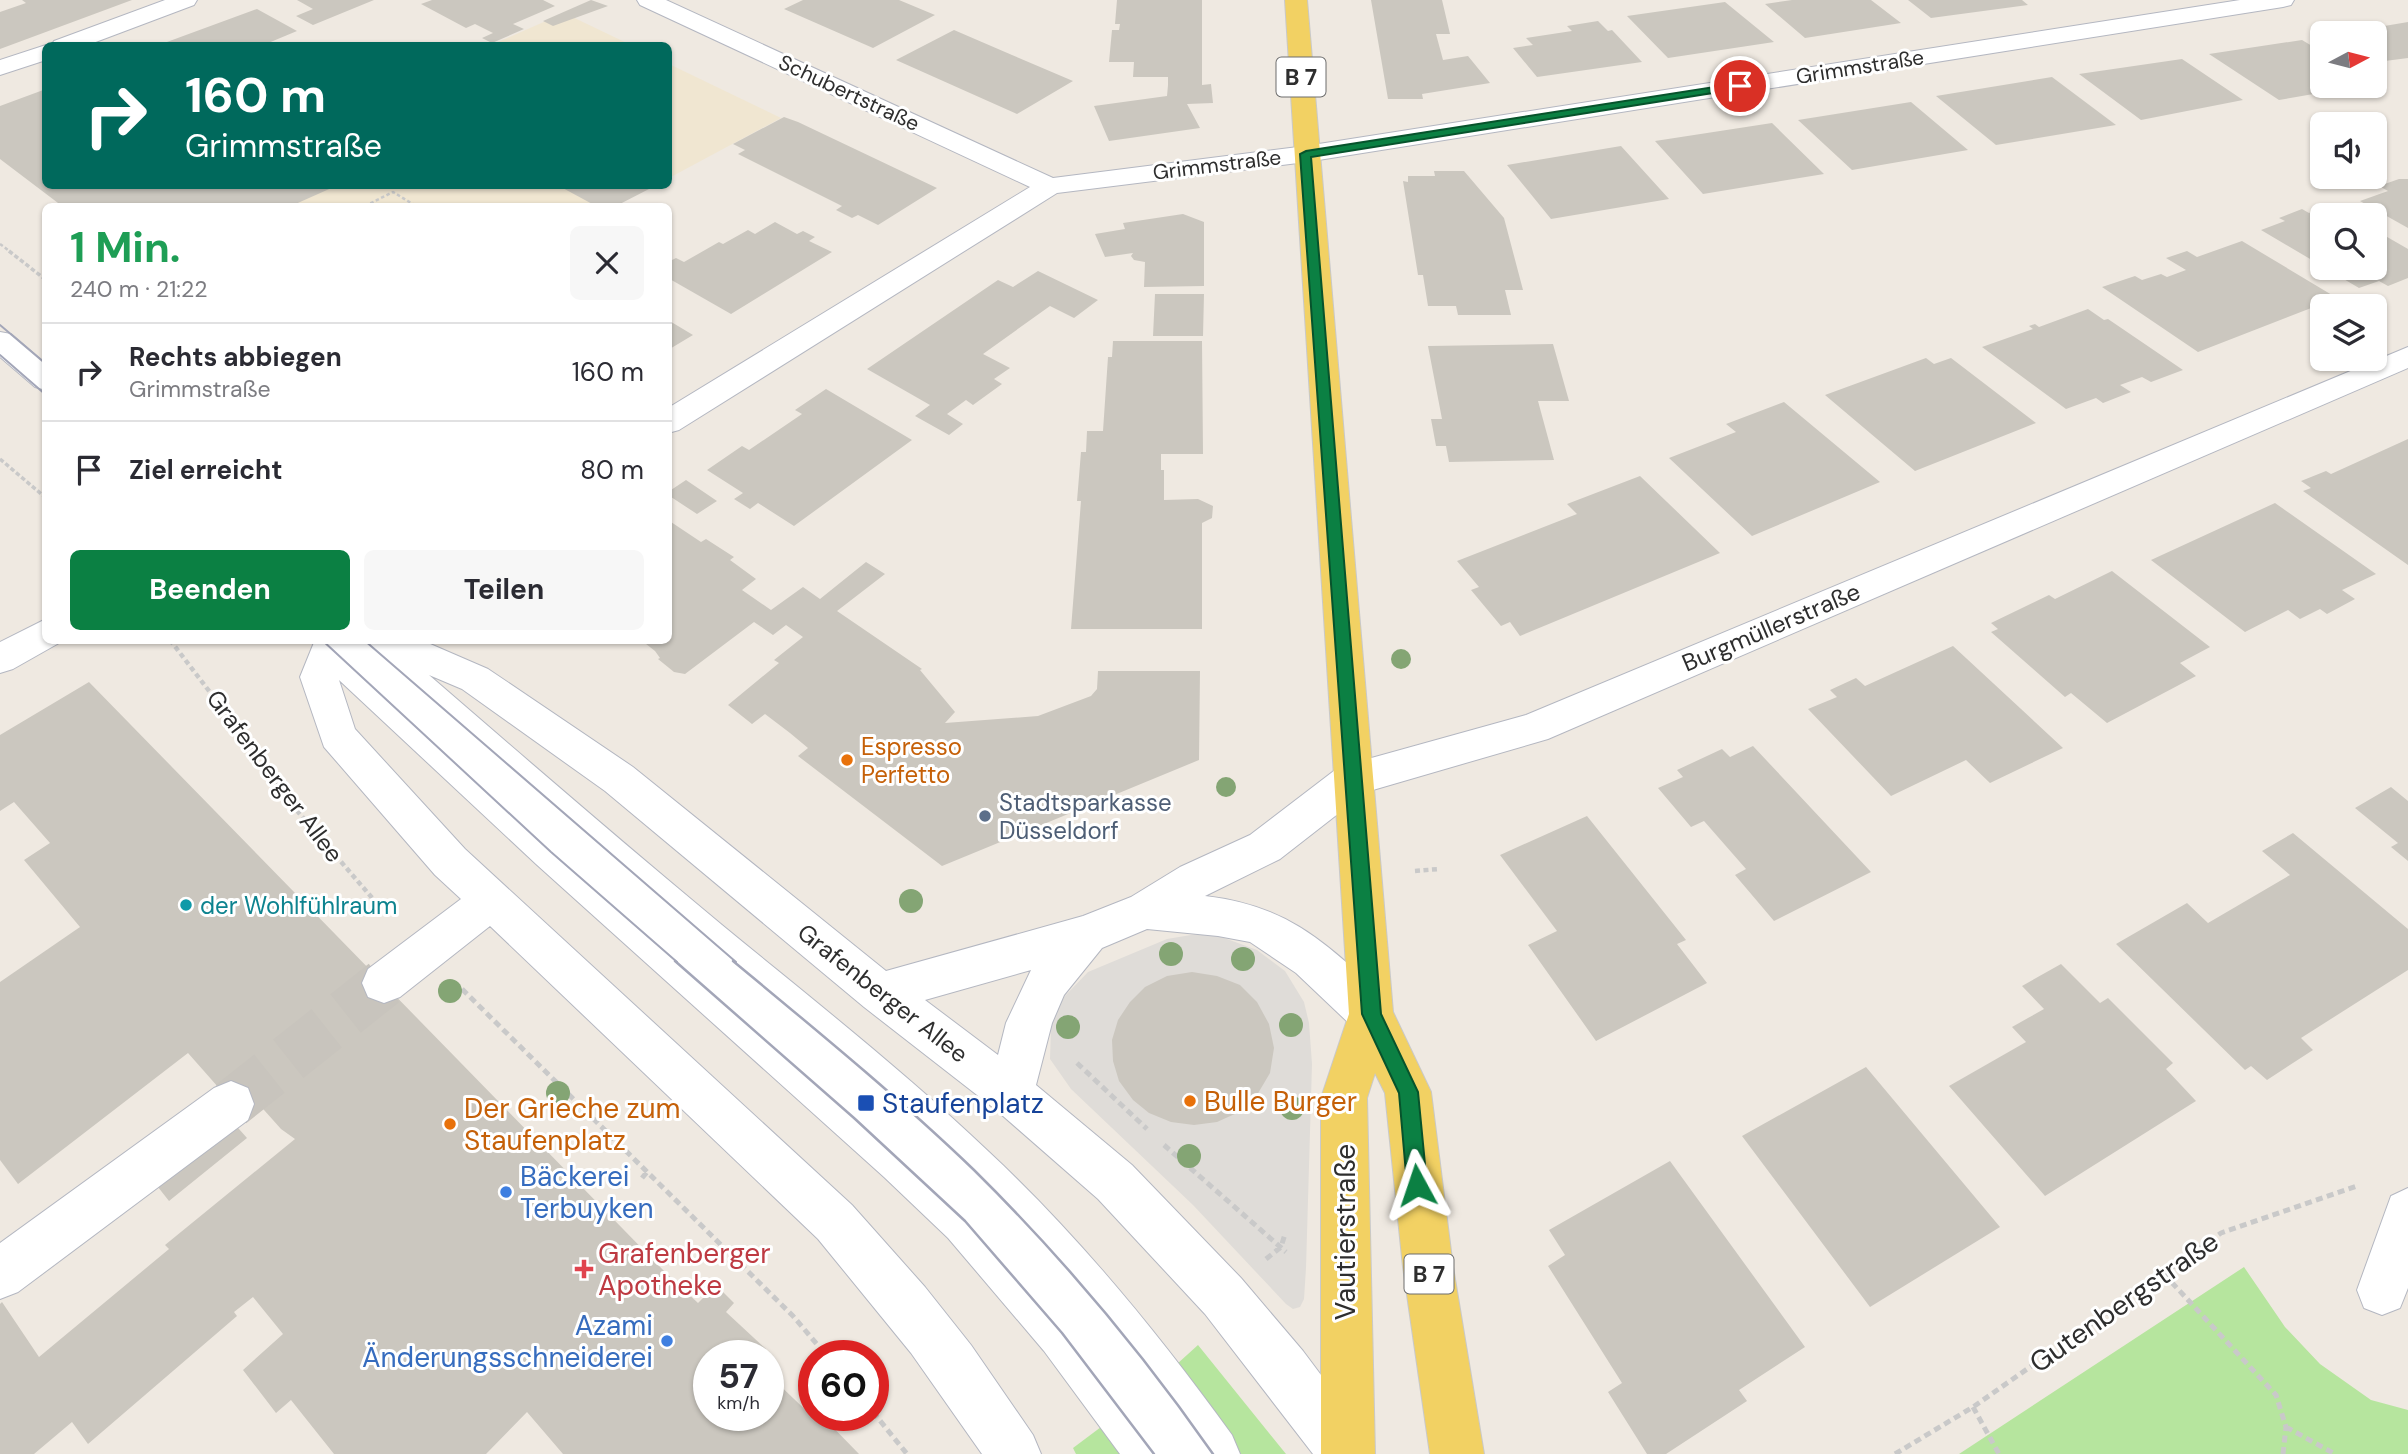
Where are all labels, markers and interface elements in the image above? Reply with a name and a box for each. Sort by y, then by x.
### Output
north arrow [2310,21,2387,98]
map controls [2310,21,2387,371]
street label: Grimmstraße [1794,43,1926,91]
street label: Schubertstraße [774,48,924,138]
pin [1710,56,1770,116]
road number: B 7 [1276,58,1326,96]
text: 160 m [185,63,326,127]
icon: arrive [1721,67,1759,105]
icon: right [70,70,161,161]
button: sound [2310,112,2387,189]
text: Grimmstraße [185,125,382,167]
street label: Grimmstraße [1151,143,1283,187]
button: search [2310,203,2387,280]
text: 1 Min. [70,220,180,275]
button: close [570,226,644,300]
text: 240 m · 21:22 [70,274,208,304]
button: layers [2310,294,2387,371]
text: Rechts abbiegen [129,340,342,374]
icon: right [70,353,108,391]
text: 160 m [572,355,644,389]
text: Grimmstraße [129,374,270,404]
icon: arrive [70,451,108,489]
text: Ziel erreicht [129,453,282,487]
text: 80 m [580,453,644,487]
button: Beenden [70,550,350,630]
button: Teilen [364,550,644,630]
street label: Burgmüllerstraße [1677,575,1865,679]
street label: Grafenberger Allee [200,684,350,868]
place label: Espresso Perfetto [861,731,962,790]
marker: Espresso Perfetto [839,752,855,768]
place label: Stadtsparkasse Düsseldorf [999,787,1172,846]
marker: Stadtsparkasse Düsseldorf [977,808,993,824]
place label: der Wohlfühlraum [200,890,397,921]
marker: der Wohlfühlraum [178,897,194,913]
street label: Grafenberger Allee [791,917,975,1069]
place label: Bulle Burger [1204,1083,1357,1120]
place label: Staufenplatz [882,1085,1044,1122]
place label: Der Grieche zum Staufenplatz [464,1090,680,1159]
marker: Staufenplatz [856,1093,876,1113]
marker: Bulle Burger [1182,1093,1198,1109]
marker: Der Grieche zum Staufenplatz [442,1116,458,1132]
street label: Vautierstraße [1327,1144,1364,1320]
position arrow [1380,1148,1454,1222]
place label: Bäckerei Terbuyken [520,1158,654,1227]
marker: Bäckerei Terbuyken [498,1184,514,1200]
street label: Gutenbergstraße [2022,1223,2226,1381]
place label: Grafenberger Apotheke [598,1235,771,1304]
road number: B 7 [1404,1254,1454,1294]
marker: Grafenberger Apotheke [576,1261,592,1277]
place label: Azami Änderungsschneiderei [362,1307,653,1376]
marker: Azami Änderungsschneiderei [659,1333,675,1349]
speed limit sign: 60 [798,1340,889,1431]
text: 57 [718,1353,759,1399]
text: km/h [717,1391,760,1415]

